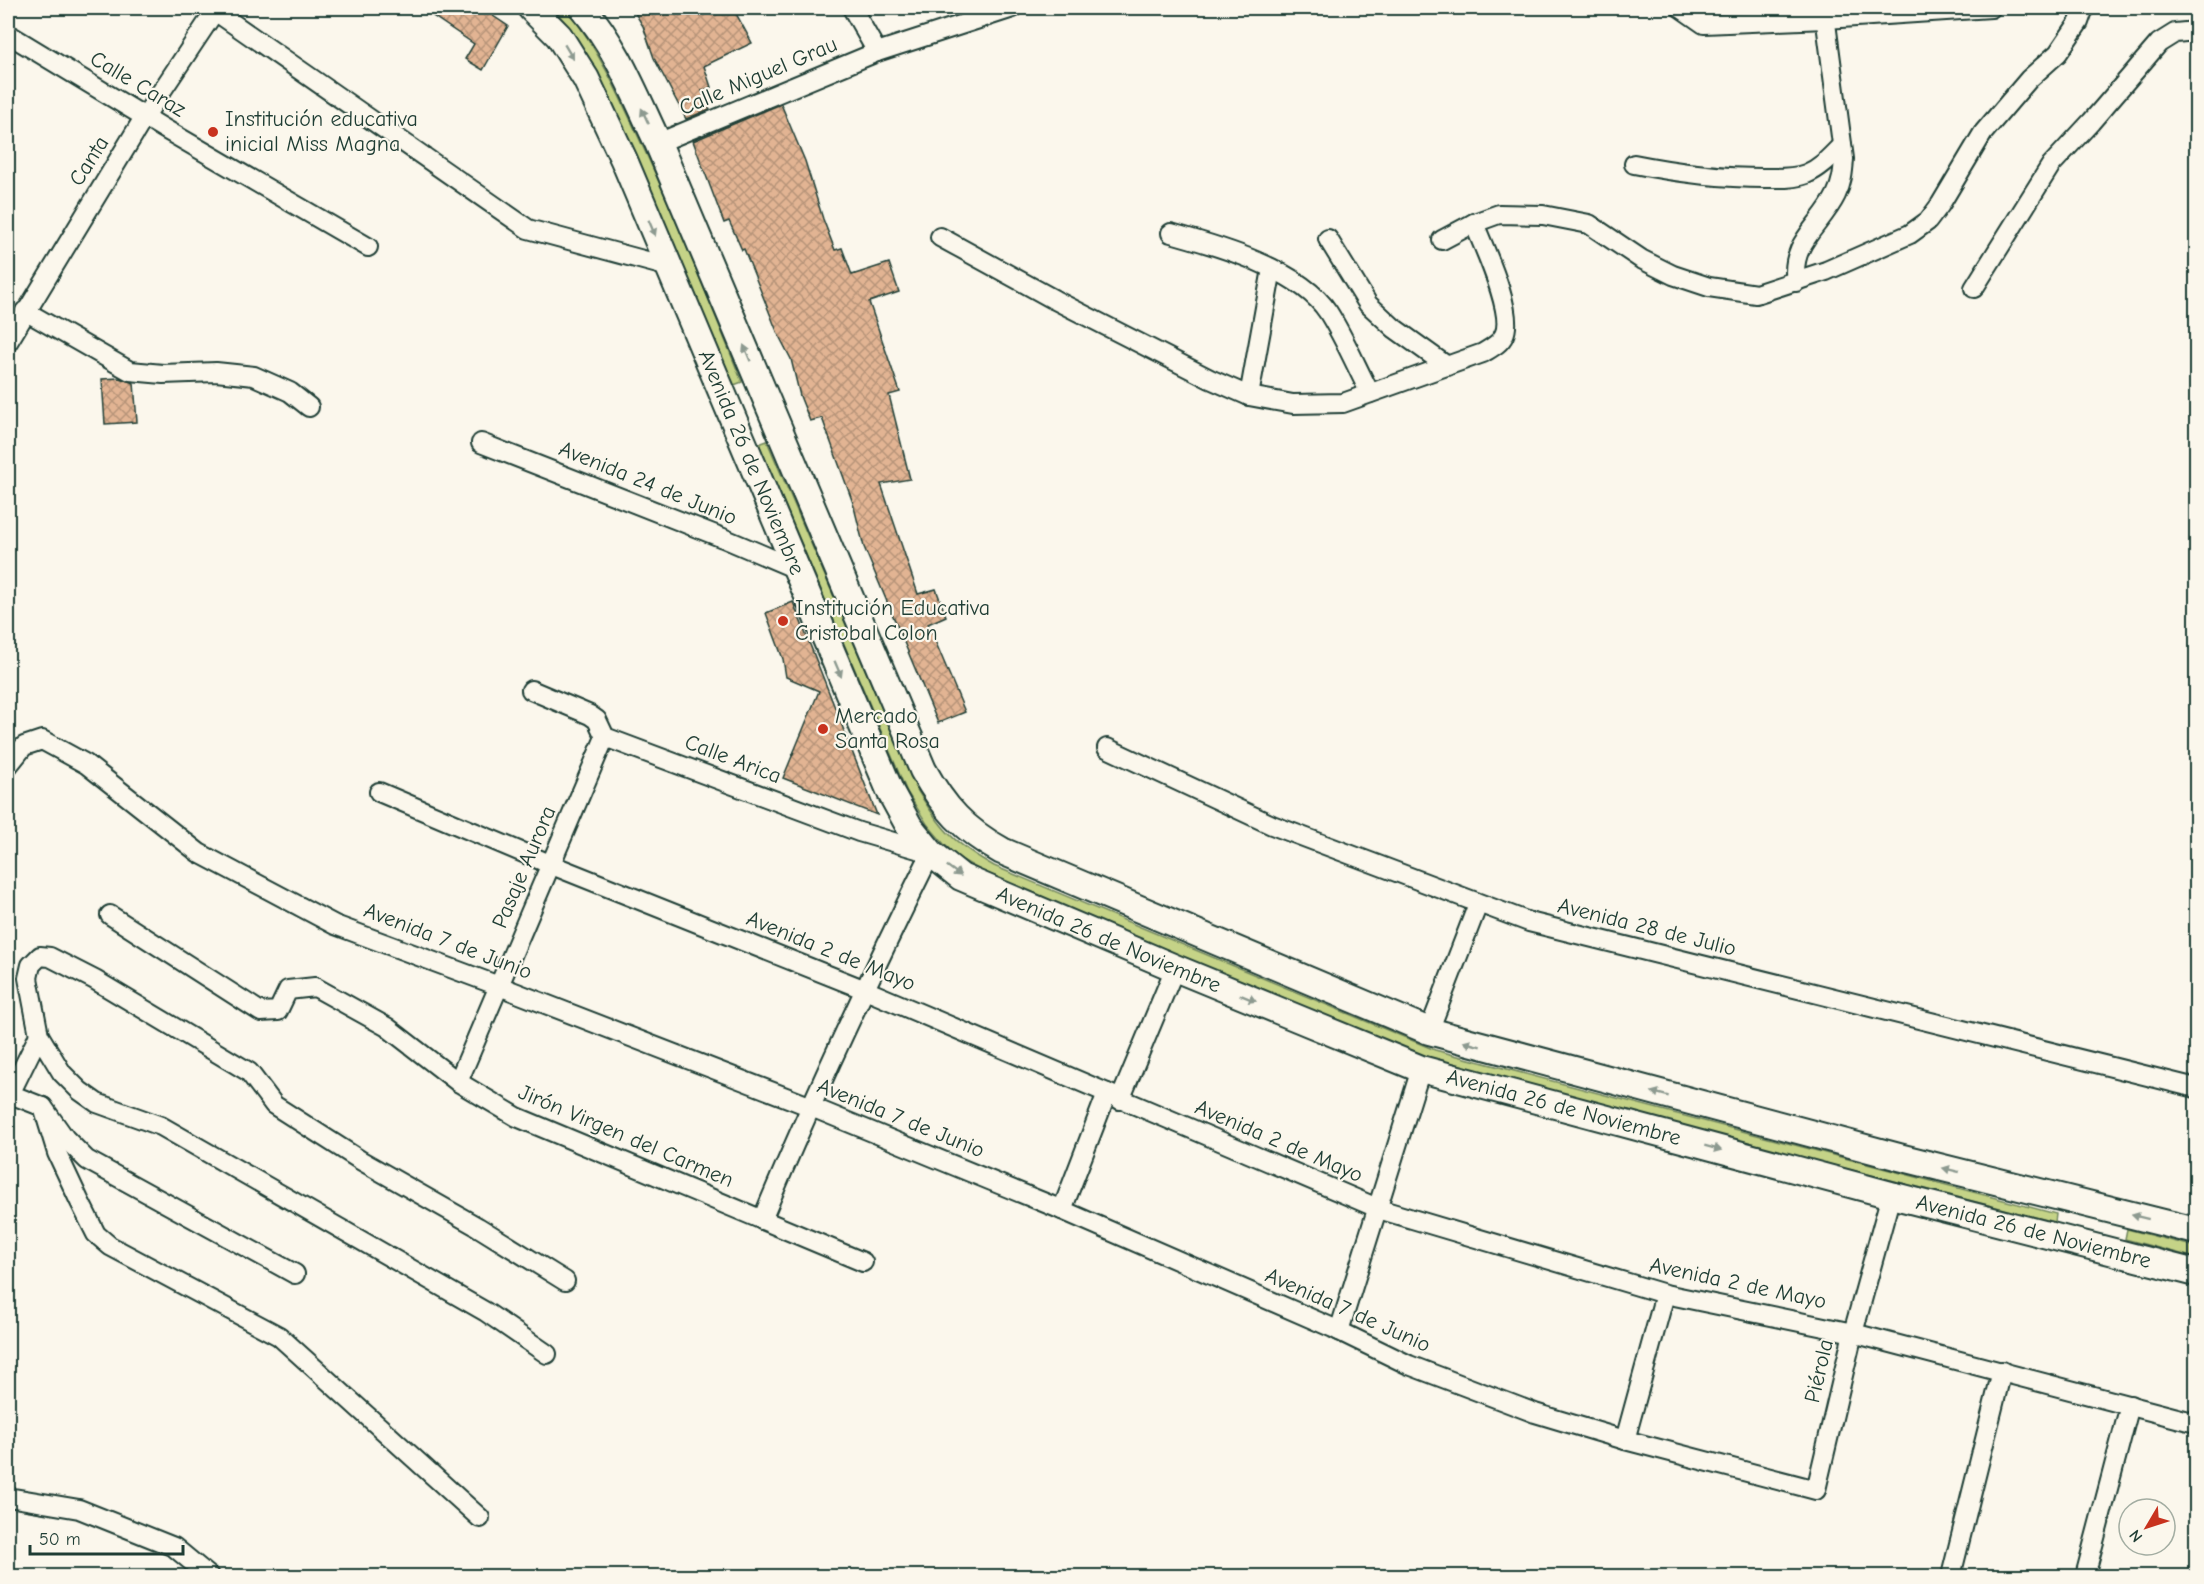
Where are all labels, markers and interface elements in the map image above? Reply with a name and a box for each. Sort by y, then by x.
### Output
street label: Calle Miguel Grau [675,31,841,121]
one-way arrow [564,44,574,61]
street label: Calle Caraz [85,45,191,123]
place label: Institución educativa inicial Miss Magna [225,106,418,157]
one-way arrow [641,108,650,125]
marker: Institución educativa inicial Miss Magna [206,125,220,139]
street label: Canta [64,131,114,191]
one-way arrow [647,219,657,237]
one-way arrow [742,344,752,362]
street label: Avenida 26 de Noviembre [693,346,810,579]
street label: Avenida 24 de Junio [555,435,741,531]
place label: Institución Educativa Cristobal Colon [795,595,990,646]
marker: Institución Educativa Cristobal Colon [776,614,790,628]
one-way arrow [833,660,843,678]
place label: Mercado Santa Rosa [835,703,940,754]
marker: Mercado Santa Rosa [816,722,830,736]
street label: Calle Arica [681,729,785,789]
street label: Pasaje Aurora [487,802,561,932]
one-way arrow [946,865,962,877]
street label: Avenida 26 de Noviembre [992,881,1225,998]
street label: Avenida 28 de Julio [1555,892,1739,962]
street label: Avenida 7 de Junio [360,897,536,985]
street label: Avenida 2 de Mayo [743,905,919,997]
one-way arrow [1240,993,1258,1003]
one-way arrow [1463,1039,1481,1048]
street label: Avenida 26 de Noviembre [1444,1063,1684,1151]
street label: Avenida 7 de Junio [814,1073,988,1163]
street label: Jirón Virgen del Carmen [515,1079,737,1193]
one-way arrow [1651,1088,1670,1098]
street label: Avenida 2 de Mayo [1191,1094,1367,1188]
one-way arrow [1704,1143,1722,1153]
one-way arrow [1941,1164,1960,1174]
street label: Avenida 26 de Noviembre [1913,1189,2154,1274]
one-way arrow [2131,1212,2149,1222]
street label: Avenida 2 de Mayo [1647,1252,1829,1314]
street label: Avenida 7 de Junio [1261,1262,1435,1358]
street label: Piérola [1799,1337,1839,1405]
north arrow [2117,1497,2177,1557]
scale bar [30,1518,183,1556]
text: N [2126,1526,2146,1546]
text: 50 m [39,1529,81,1550]

